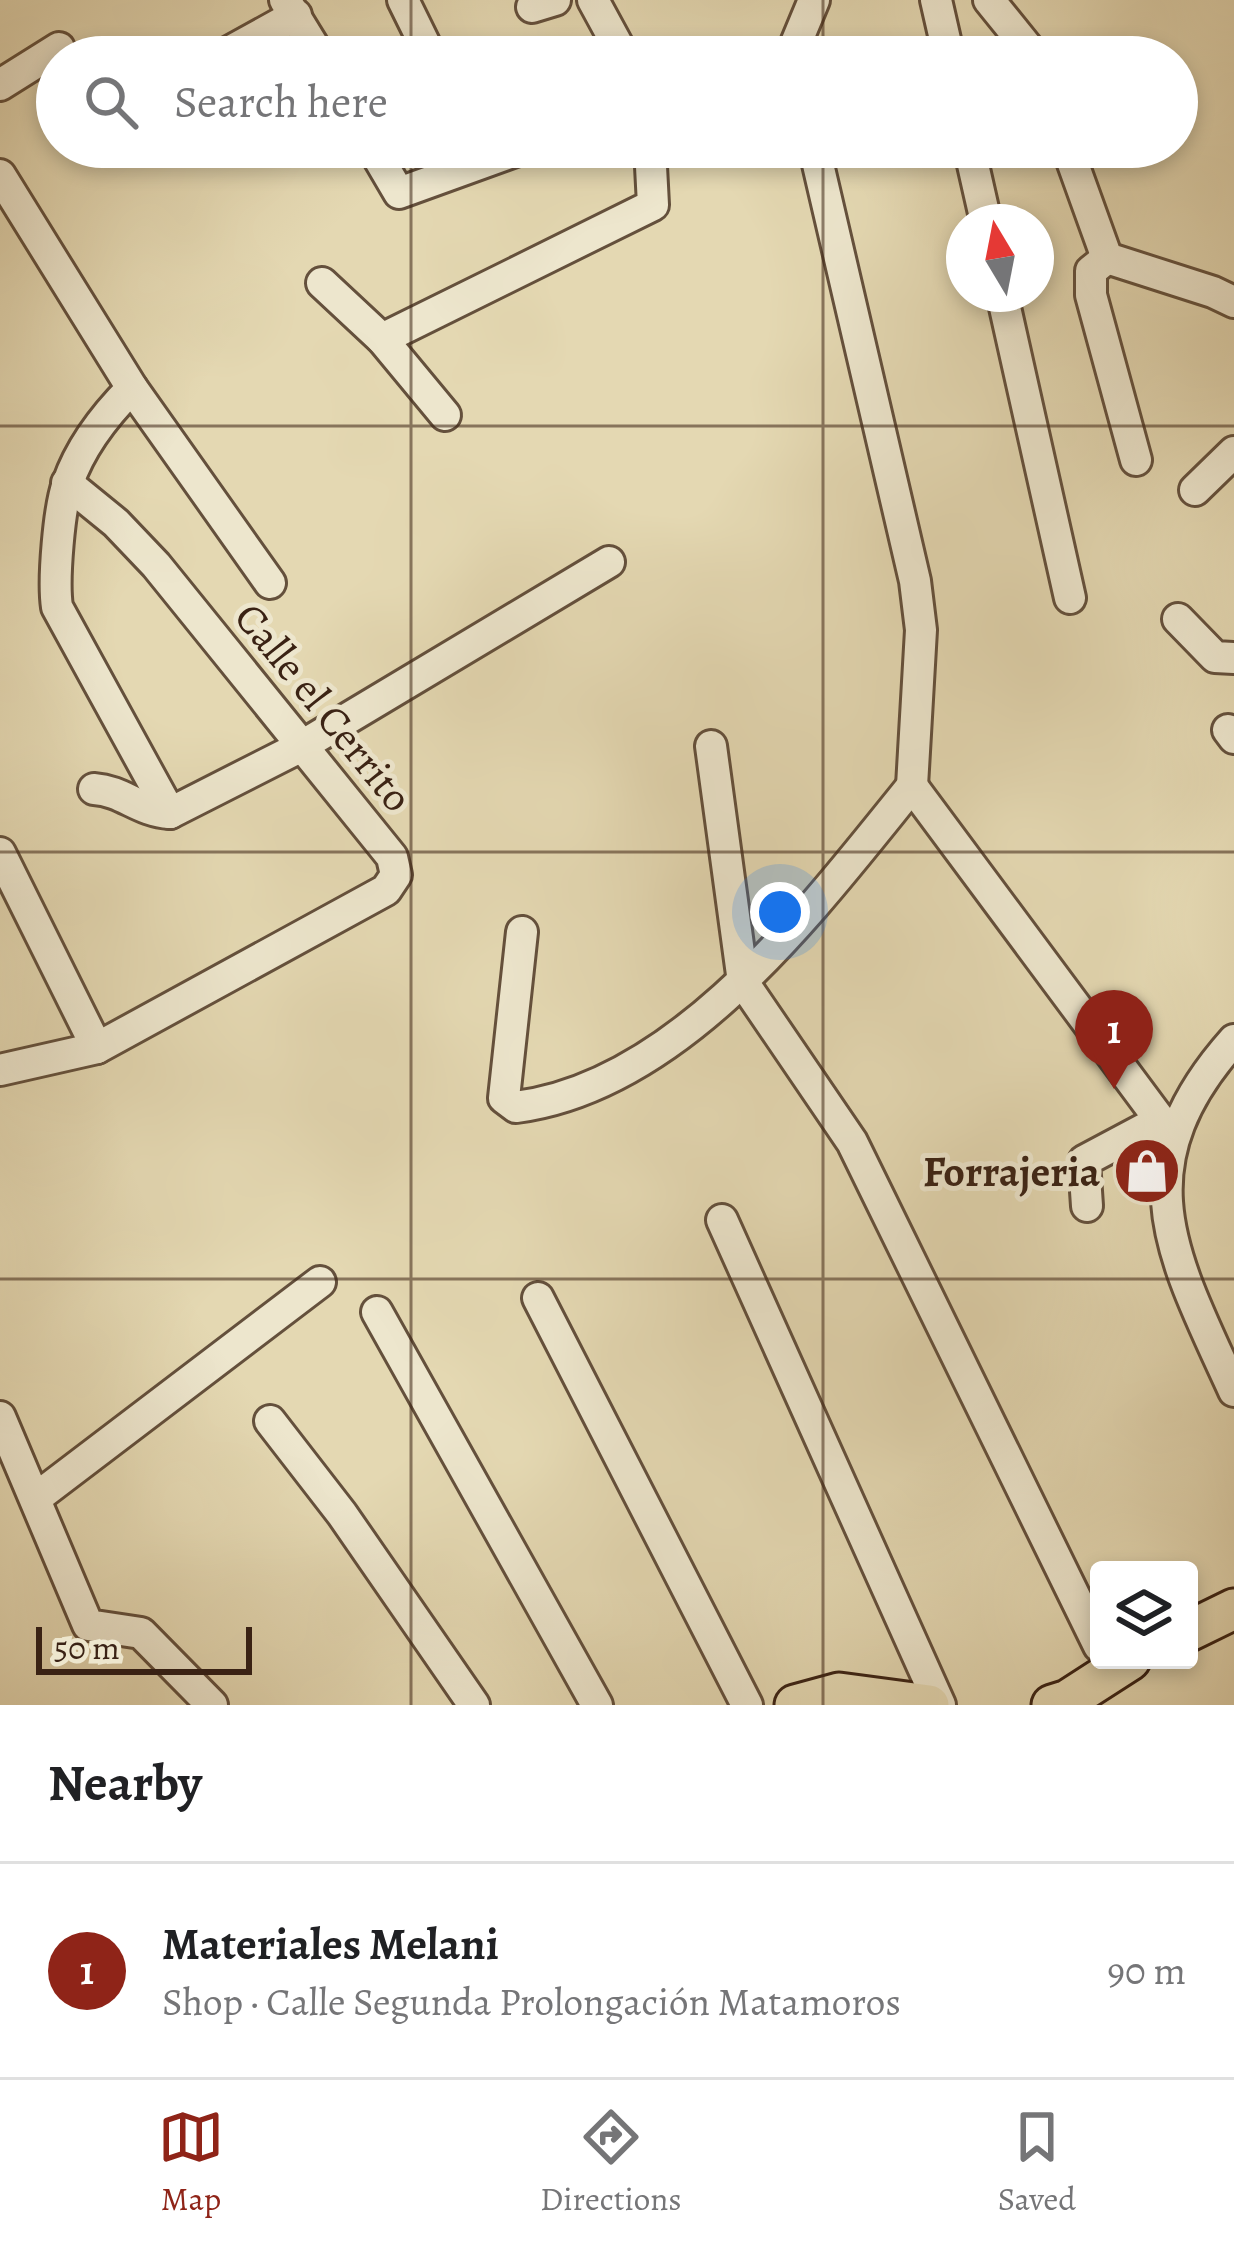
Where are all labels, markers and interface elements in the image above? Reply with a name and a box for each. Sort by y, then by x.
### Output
search box [36,36,1198,168]
icon: search [78,69,144,135]
text: Search here [174,71,388,133]
north arrow [946,204,1054,312]
street label: Calle el Cerrito [222,590,426,824]
your location [750,882,810,942]
pin: 1 [1075,990,1153,1089]
shop icon: Forrajeria [1112,1136,1182,1206]
place label: Forrajeria [923,1143,1101,1200]
map controls [1090,1561,1198,1669]
button: layers [1090,1561,1198,1669]
scale bar [36,1621,252,1674]
text: 50 m [54,1625,120,1670]
text: Nearby [48,1748,202,1818]
text: Materiales Melani [162,1913,499,1975]
text: 1 [80,1944,94,1997]
text: 90 m [1107,1944,1186,1997]
text: Shop · Calle Segunda Prolongación Matamoros [162,1975,901,2028]
tab: Map [158,2104,224,2221]
tab: Directions [540,2104,682,2221]
tab: Saved [998,2104,1076,2221]

